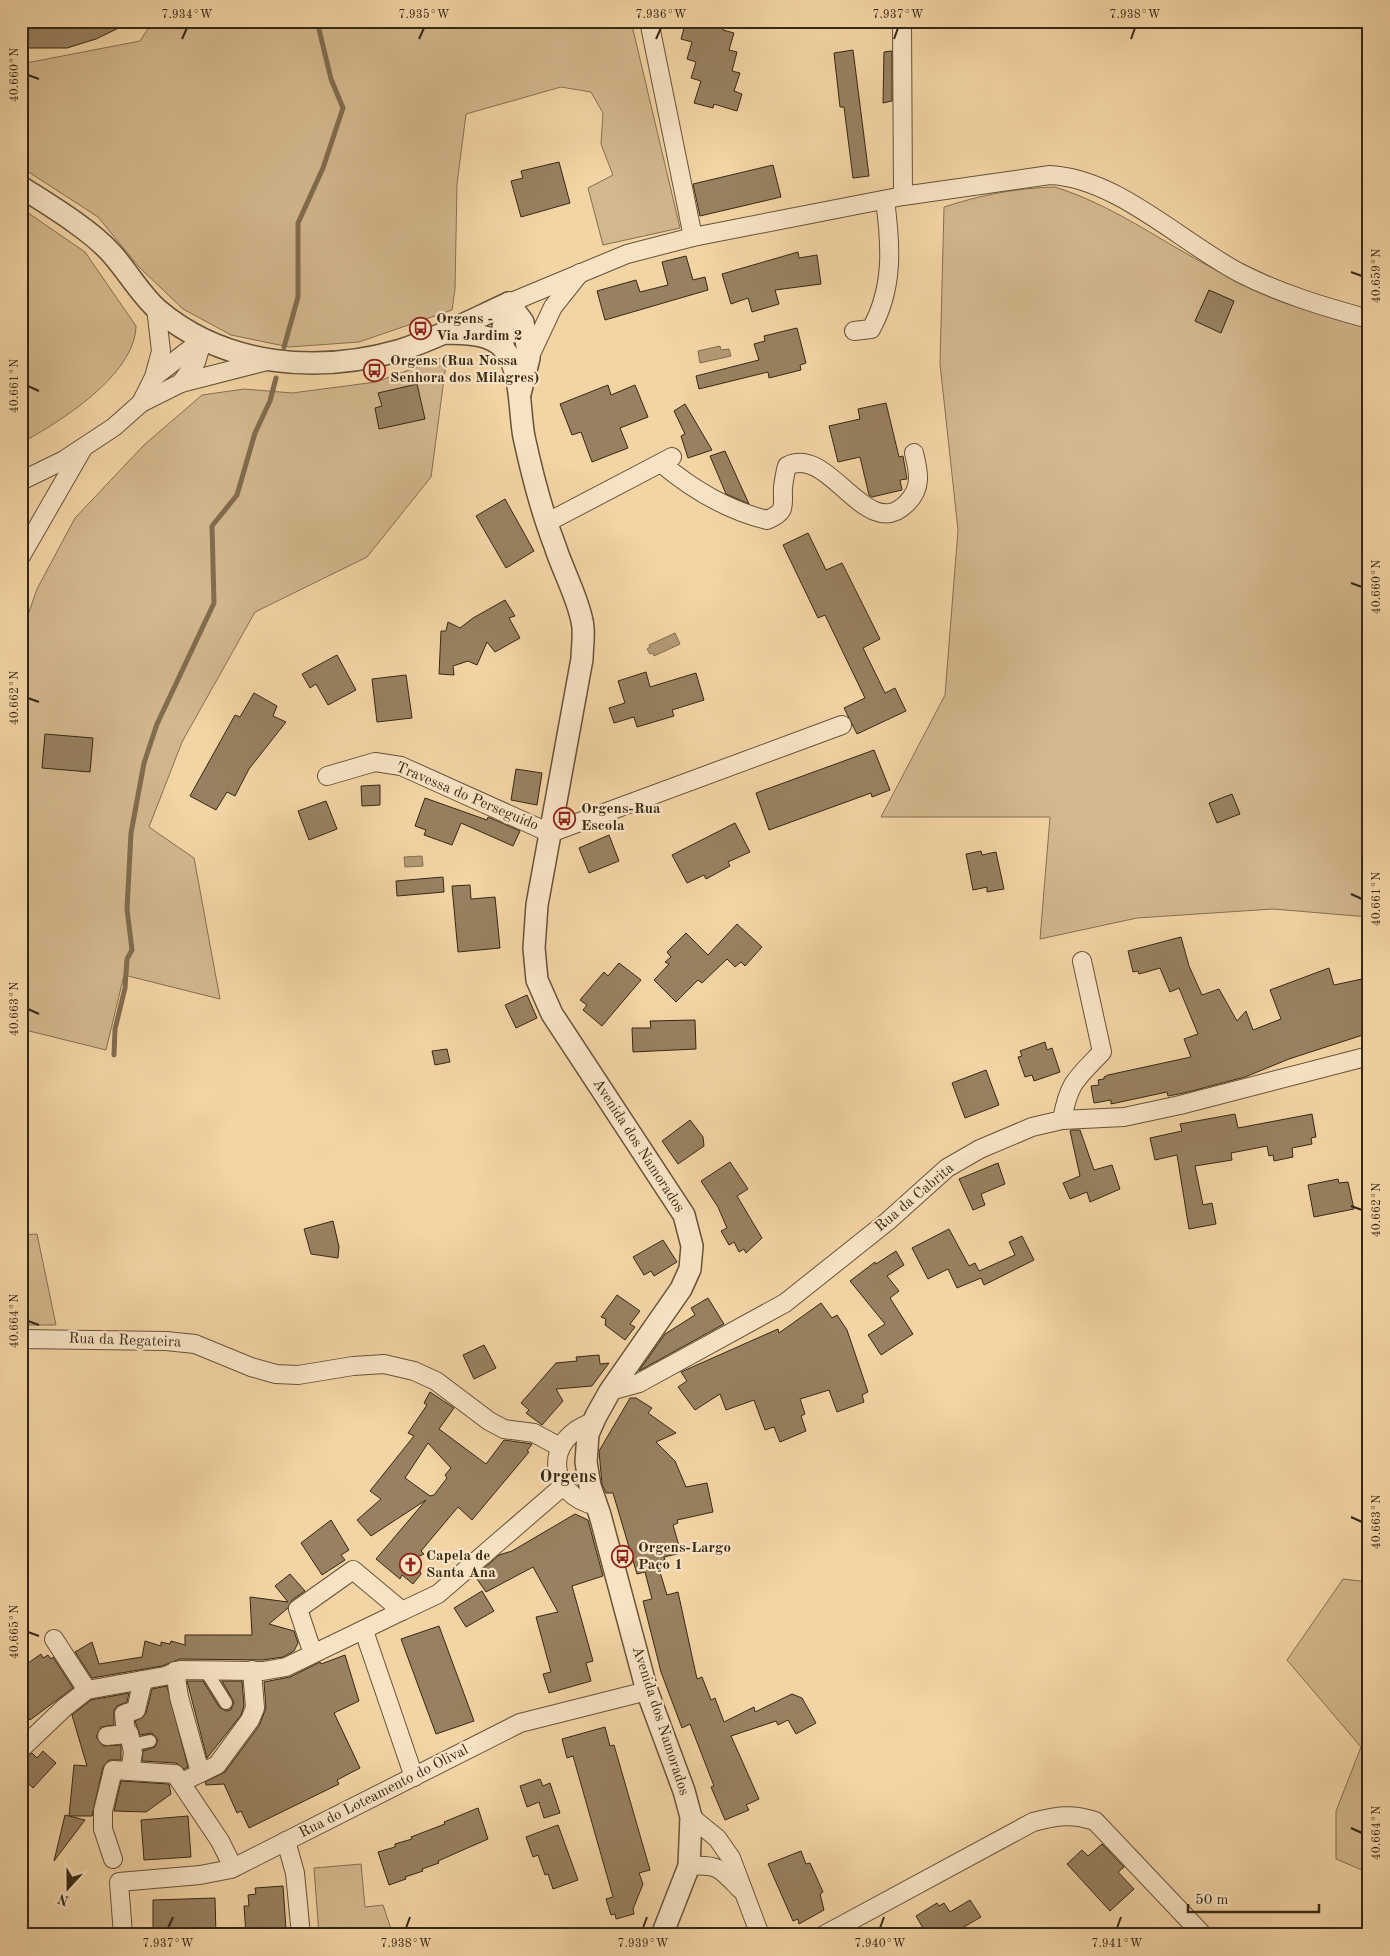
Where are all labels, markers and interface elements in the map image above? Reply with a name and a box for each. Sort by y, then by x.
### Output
text: 7.935°W [399,8,450,21]
text: 7.934°W [162,9,213,21]
text: 7.936°W [636,9,687,21]
text: 7.937°W [873,9,924,21]
text: 7.938°W [1110,9,1161,21]
text: 40.660°N [9,48,21,102]
text: 40.659°N [1370,249,1383,303]
place label: Orgens - Via Jardim 2 [436,312,523,344]
bus stop icon: Orgens - Via Jardim 2 [408,316,432,340]
place label: Orgens (Rua Nossa Senhora dos Milagres) [390,354,539,386]
bus stop icon: Orgens (Rua Nossa Senhora dos Milagres) [362,358,386,382]
text: 40.661°N [9,359,21,413]
text: 40.660°N [1371,560,1383,614]
text: 40.662°N [9,671,21,725]
street label: Travessa do Perseguido [393,760,541,834]
place label: Orgens-Rua Escola [581,802,661,834]
bus stop icon: Orgens-Rua Escola [553,806,577,830]
text: 40.661°N [1371,872,1383,926]
text: 40.663°N [9,982,21,1036]
street label: Avenida dos Namorados [589,1077,687,1215]
street label: Rua da Cabrita [873,1160,958,1235]
text: 40.662°N [1371,1183,1383,1237]
text: 40.664°N [9,1294,21,1348]
street label: Rua da Regateira [68,1332,182,1350]
district label: Orgens [540,1468,597,1486]
text: 40.663°N [1371,1495,1383,1549]
place label: Orgens-Largo Paço 1 [638,1541,731,1573]
bus stop icon: Orgens-Largo Paço 1 [610,1545,634,1569]
place label: Capela de Santa Ana [426,1549,496,1581]
church icon: Capela de Santa Ana [398,1553,422,1577]
text: 40.665°N [8,1605,21,1659]
street label: Avenida dos Namorados [629,1645,691,1797]
street label: Rua do Loteamento do Olival [297,1743,471,1841]
text: 40.664°N [1371,1806,1383,1860]
north arrow [42,1864,92,1914]
scale bar [1188,1881,1319,1913]
text: N [56,1891,71,1908]
text: 50 m [1195,1893,1229,1908]
text: 7.937°W [143,1938,194,1950]
text: 7.938°W [381,1938,432,1950]
text: 7.939°W [618,1938,669,1950]
text: 7.940°W [855,1938,906,1950]
text: 7.941°W [1092,1938,1143,1950]

